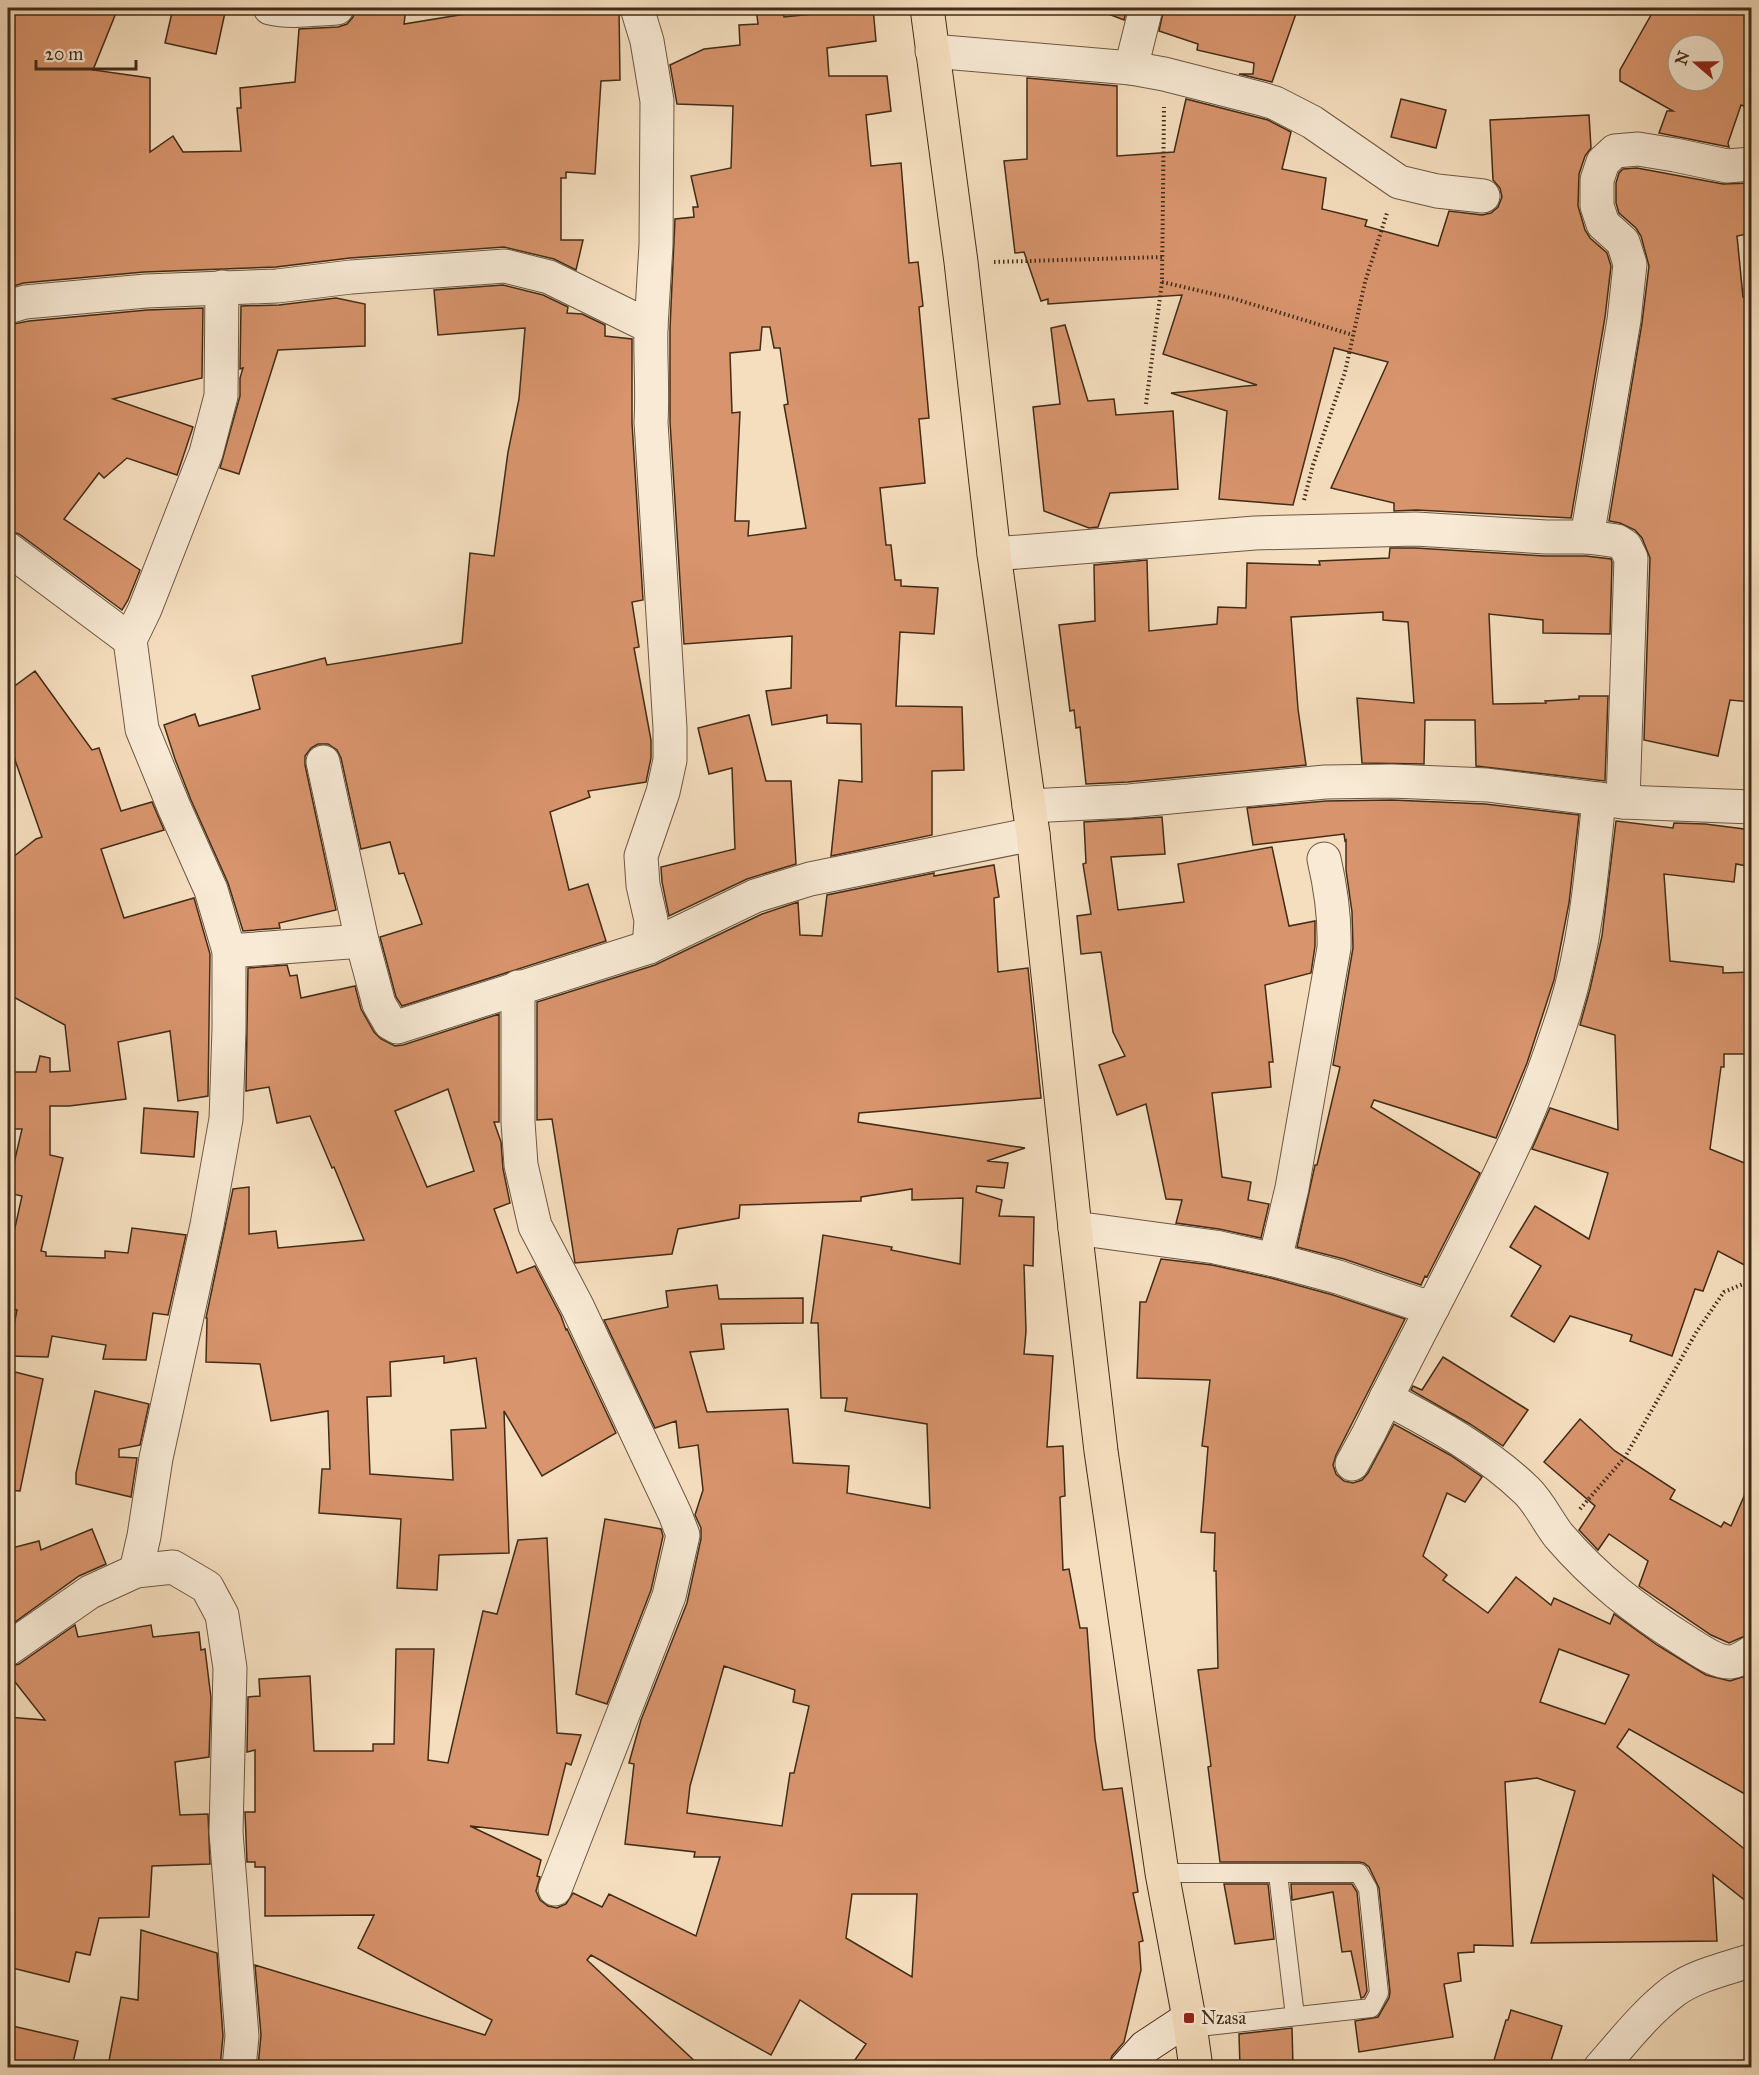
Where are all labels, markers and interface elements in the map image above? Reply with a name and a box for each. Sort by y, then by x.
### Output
scale bar [36,33,136,71]
north arrow [1666,33,1726,93]
text: 20 m [45,43,83,65]
text: N [1671,48,1694,68]
place label: Nzasa [1201,2007,1246,2029]
marker: Nzasa [1182,2011,1196,2025]

